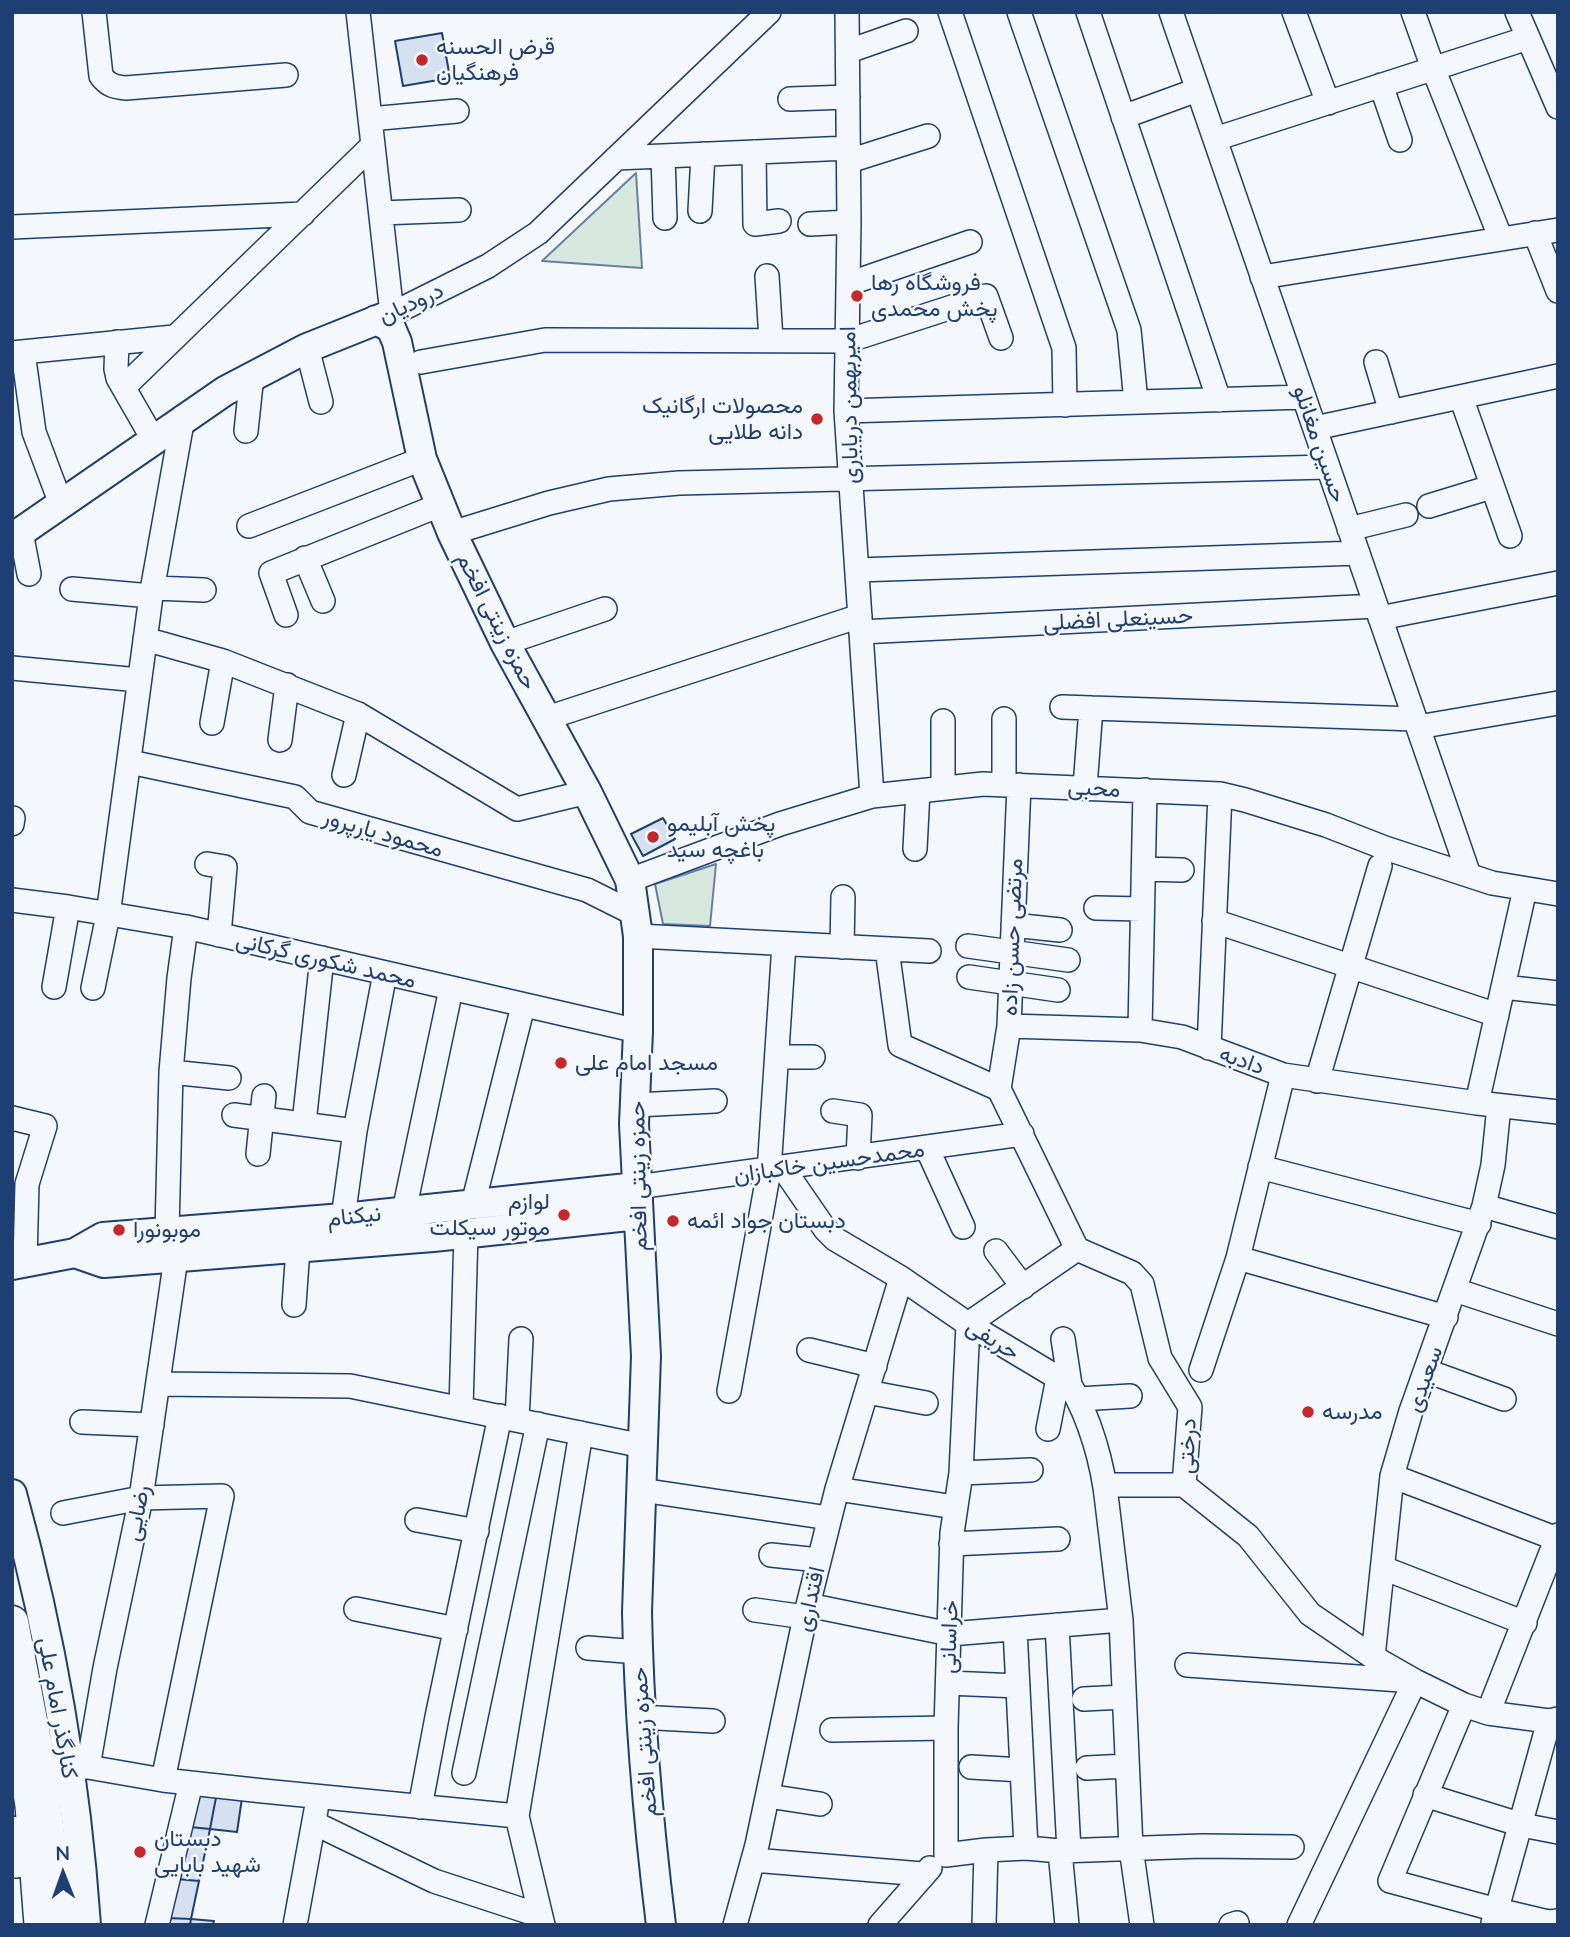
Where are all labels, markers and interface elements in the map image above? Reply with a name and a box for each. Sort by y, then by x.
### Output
place label: قرض الحسنه فرهنگیان [436,33,555,87]
marker: قرض الحسنه فرهنگیان [414,52,430,68]
place label: فروشگاه رها پخش محمدی [871,269,998,323]
street label: درودیان [374,276,448,330]
marker: فروشگاه رها پخش محمدی [849,288,865,304]
street label: امیربهمن دریاباری [834,326,864,484]
street label: حسین مغانلو [1287,382,1353,506]
place label: محصولات ارگانیک دانه طلایی [642,392,803,446]
marker: محصولات ارگانیک دانه طلایی [809,411,825,427]
street label: حمزه زینتی افخم [451,548,543,694]
street label: حسینعلی افضلی [1042,601,1194,637]
street label: محبی [1067,773,1121,803]
street label: محمود یارپرور [320,803,446,863]
place label: پخش آبلیمو باغچه سید [667,810,775,864]
marker: پخش آبلیمو باغچه سید [645,829,661,845]
street label: مرتضی حسن زاده [995,858,1029,1016]
street label: محمد شکوری گرکانی [233,926,419,994]
street label: دادبه [1216,1039,1268,1081]
place label: مسجد امام علی [575,1049,718,1077]
marker: مسجد امام علی [553,1055,569,1071]
street label: حمزه زینتی افخم [623,1101,653,1251]
street label: محمدحسین خاکبازان [732,1135,926,1189]
place label: لوازم موتور سیکلت [430,1188,550,1242]
street label: نیکنام [326,1199,382,1233]
marker: لوازم موتور سیکلت [556,1207,572,1223]
place label: دبستان جواد ائمه [687,1207,846,1235]
marker: دبستان جواد ائمه [665,1213,681,1229]
place label: موبونورا [133,1216,201,1244]
marker: موبونورا [111,1222,127,1238]
street label: حریفی [961,1312,1025,1366]
street label: سعیدی [1399,1342,1449,1416]
place label: مدرسه [1322,1398,1383,1426]
marker: مدرسه [1300,1404,1316,1420]
street label: درختی [1172,1417,1202,1475]
street label: رضایی [118,1483,156,1543]
street label: اقتداری [789,1564,831,1634]
street label: خراسانی [934,1600,964,1674]
street label: کنارگذر امام علی [32,1635,84,1781]
street label: حمزه زینتی افخم [625,1666,663,1818]
place label: دبستان شهید بابایی [154,1825,261,1879]
north arrow [28,1839,98,1909]
text: N [55,1841,70,1864]
marker: دبستان شهید بابایی [132,1844,148,1860]

